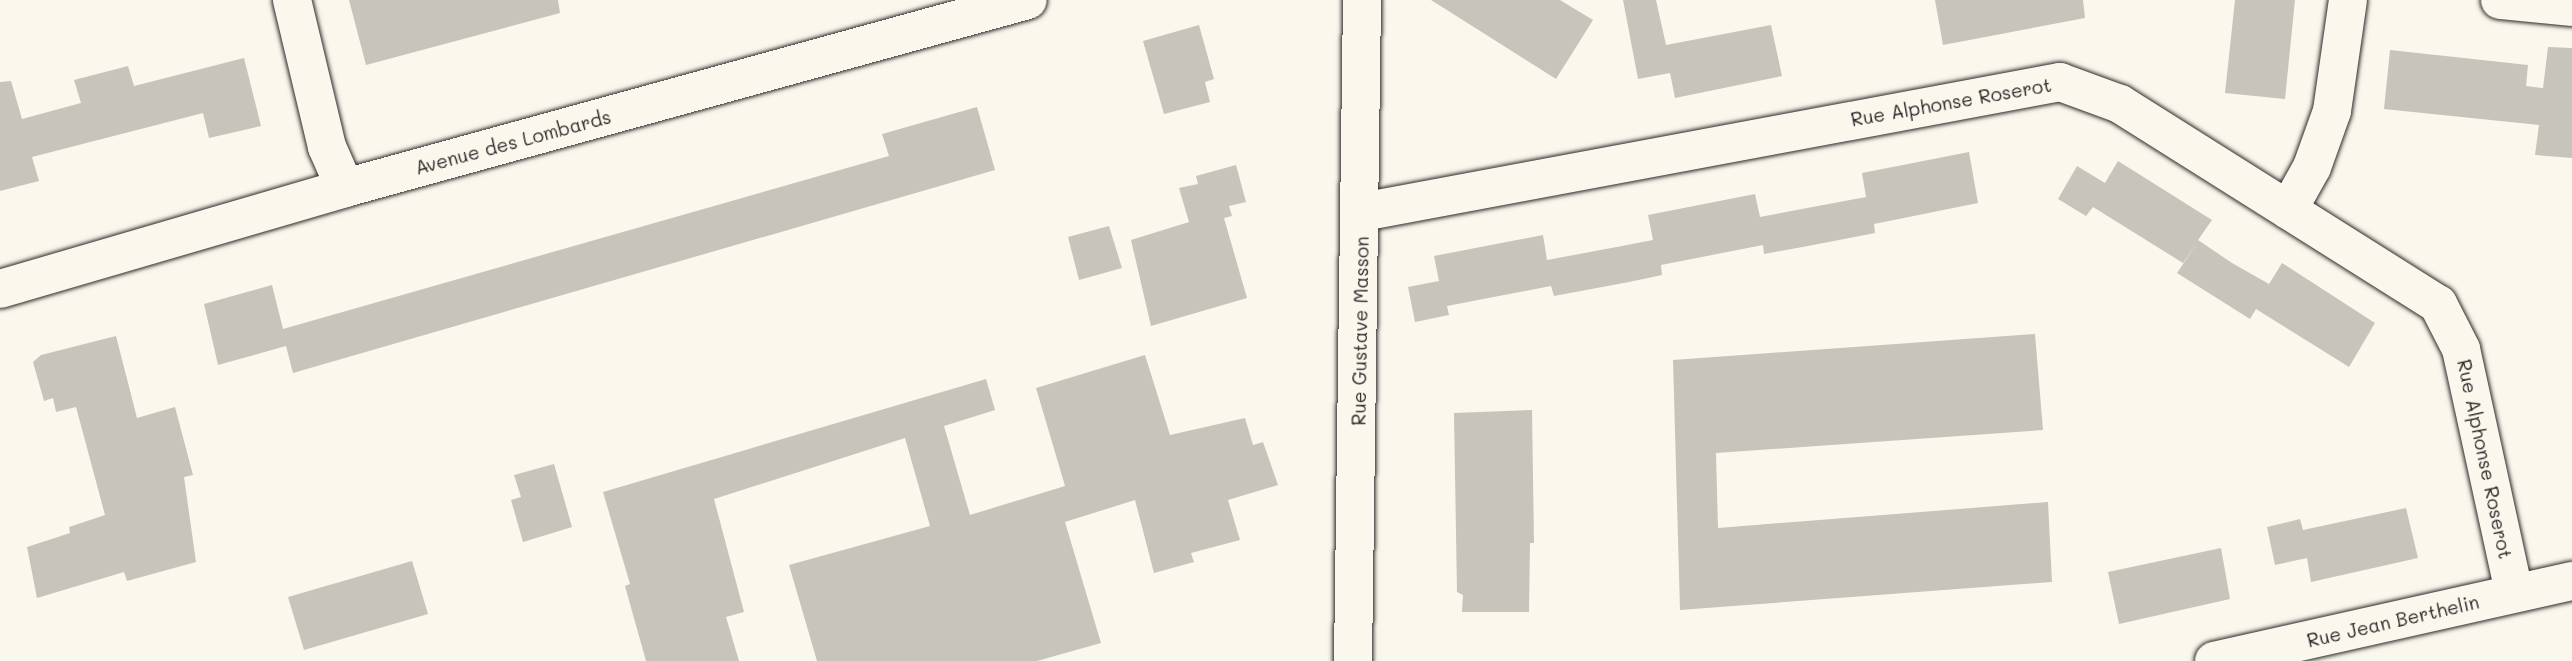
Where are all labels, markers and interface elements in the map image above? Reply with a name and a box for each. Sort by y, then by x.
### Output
street label: Rue Alphonse Roserot [1849,73,2053,131]
street label: Avenue des Lombards [412,105,614,179]
street label: Rue Gustave Masson [1347,236,1373,426]
street label: Rue Alphonse Roserot [2453,357,2517,561]
street label: Rue Jean Berthelin [2305,590,2481,652]

